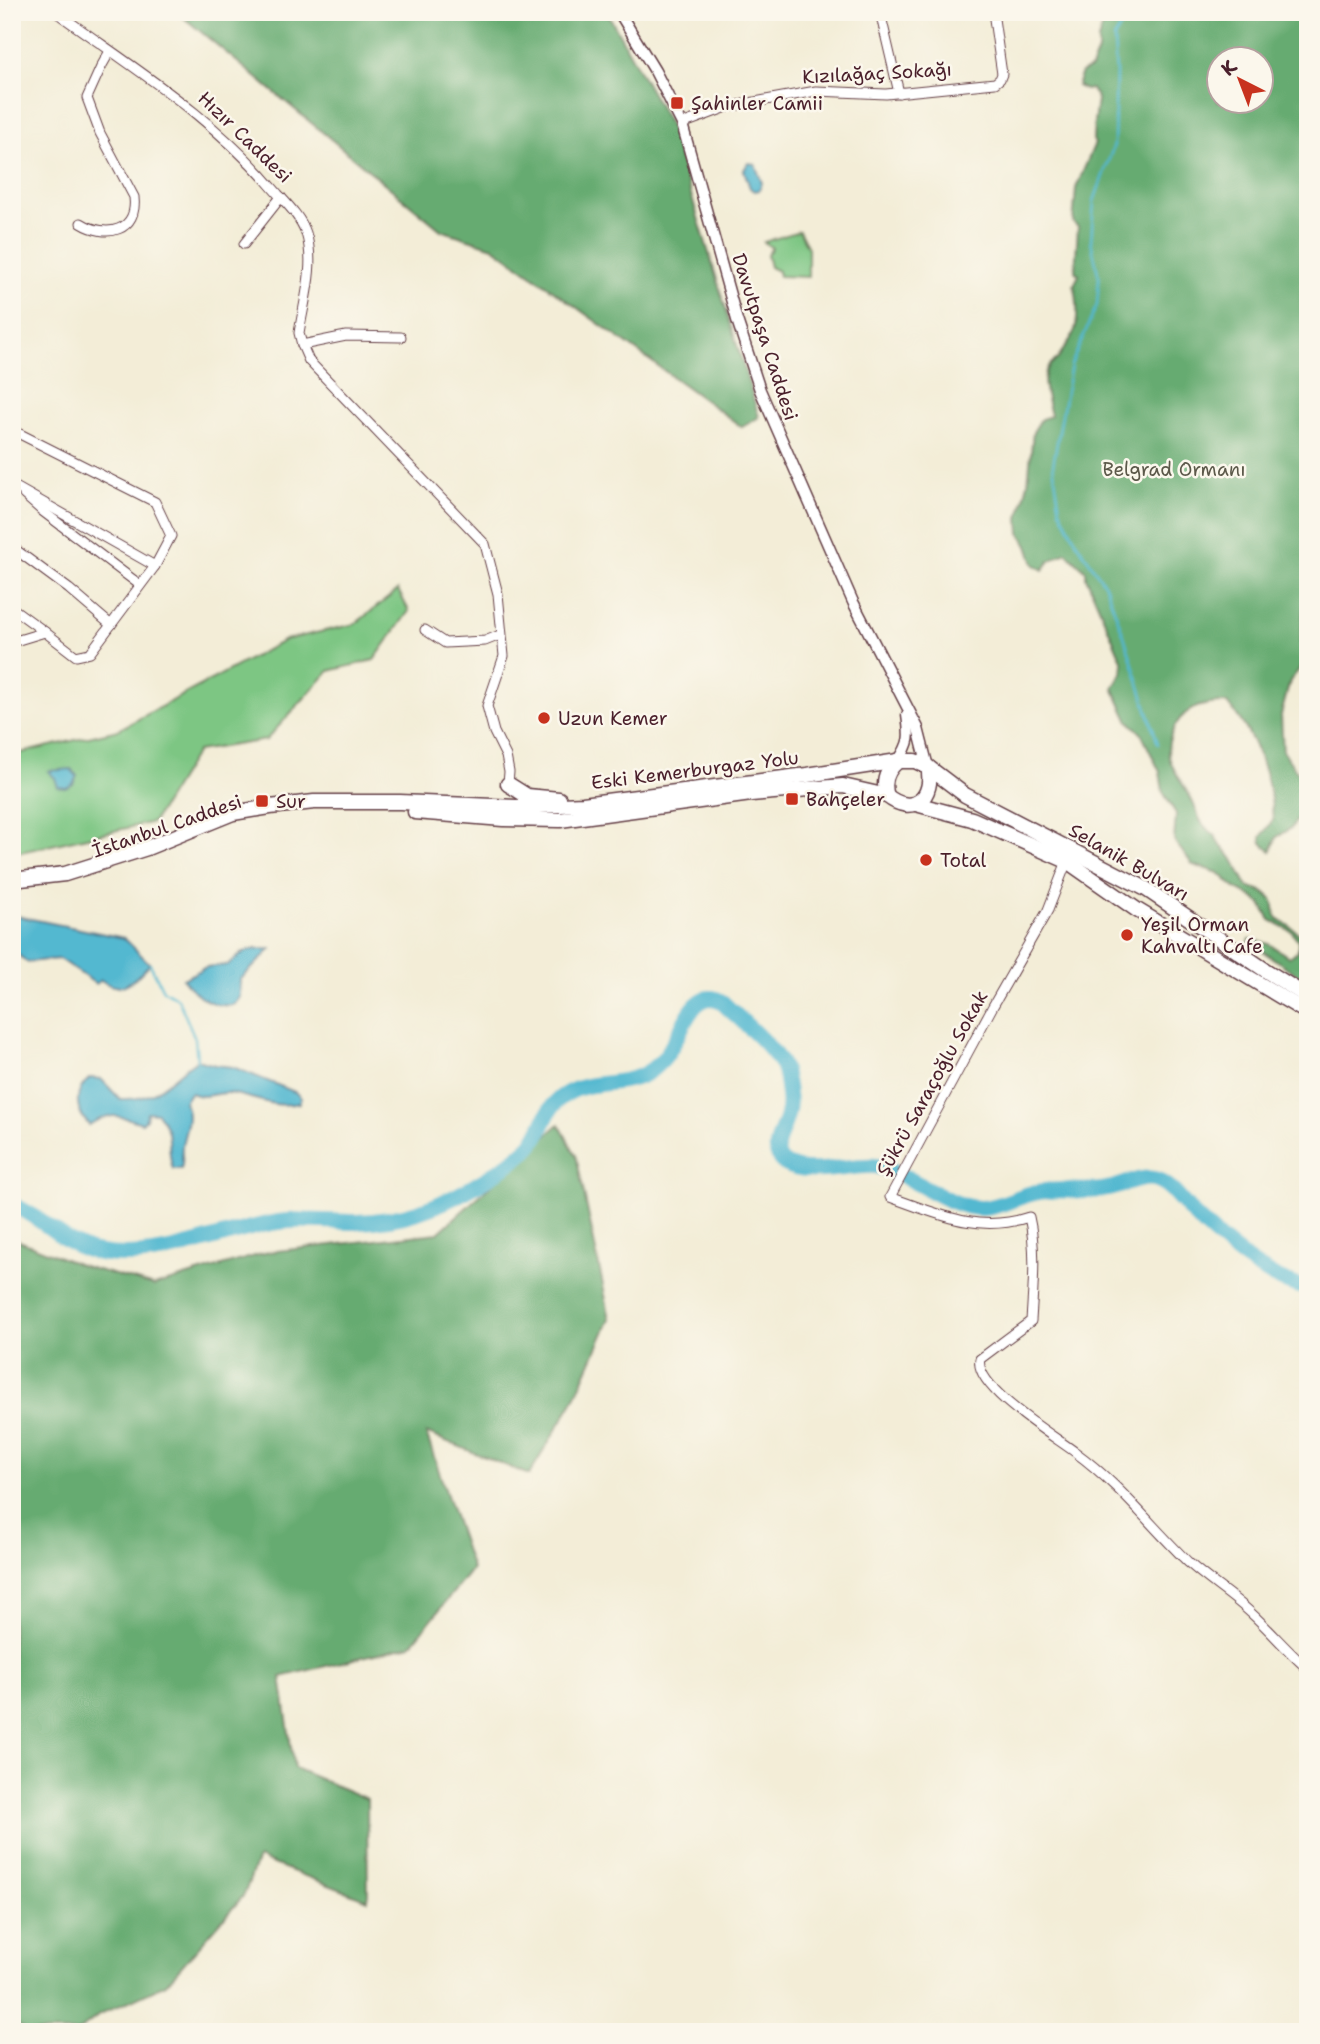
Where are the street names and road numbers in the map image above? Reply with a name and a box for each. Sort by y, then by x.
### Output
street label: Kızılağaç Sokağı [802,57,952,89]
street label: Hızır Caddesi [193,86,297,188]
street label: Davutpaşa Caddesi [726,250,804,424]
street label: Eski Kemerburgaz Yolu [590,745,800,795]
street label: İstanbul Caddesi [89,789,245,863]
street label: Selanik Bulvarı [1064,817,1194,907]
street label: Şükrü Saraçoğlu Sokak [870,986,994,1180]

